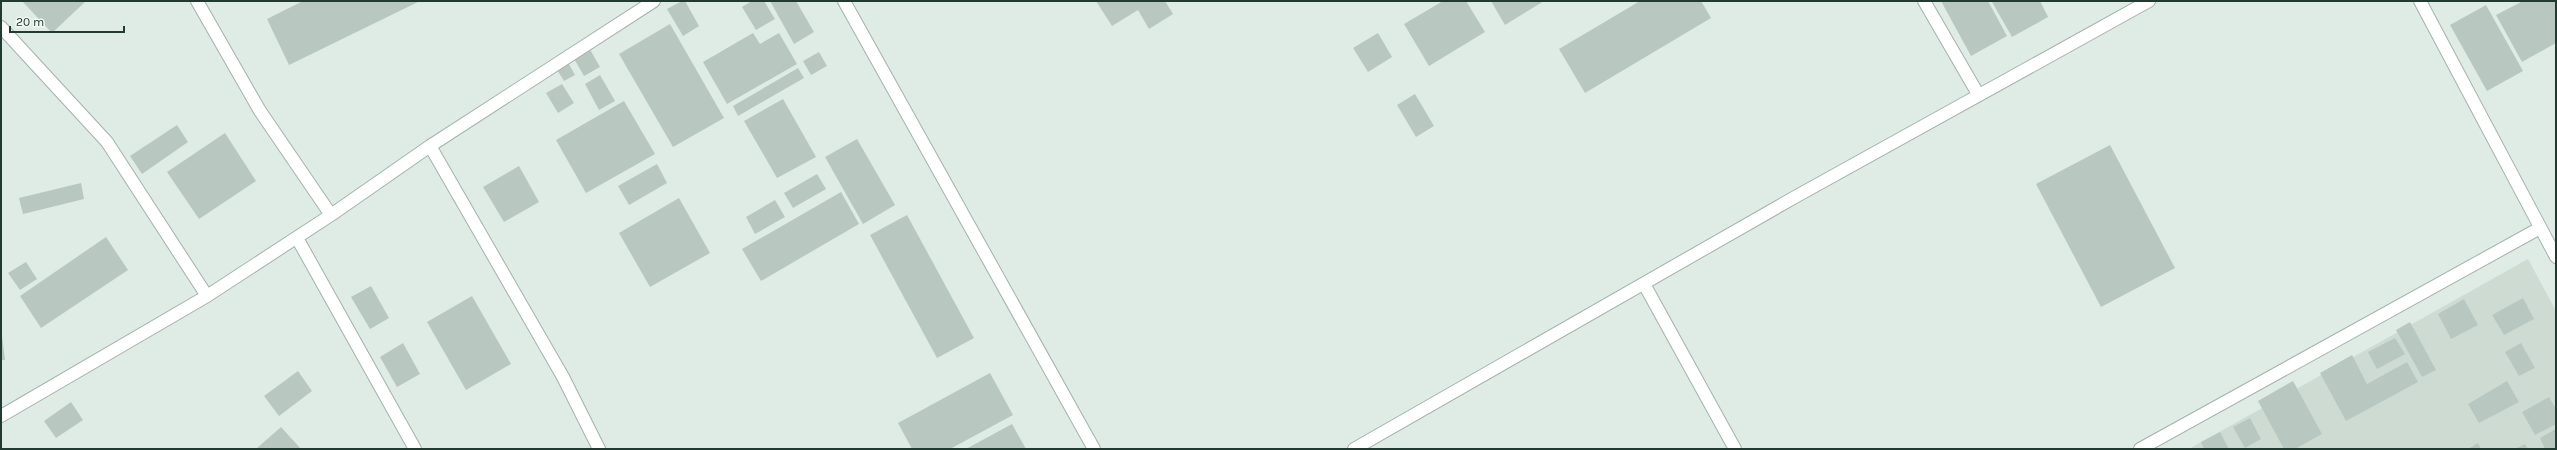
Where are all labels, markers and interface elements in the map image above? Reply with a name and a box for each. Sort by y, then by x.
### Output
scale bar [10,8,124,34]
text: 20 m [16,15,44,29]

